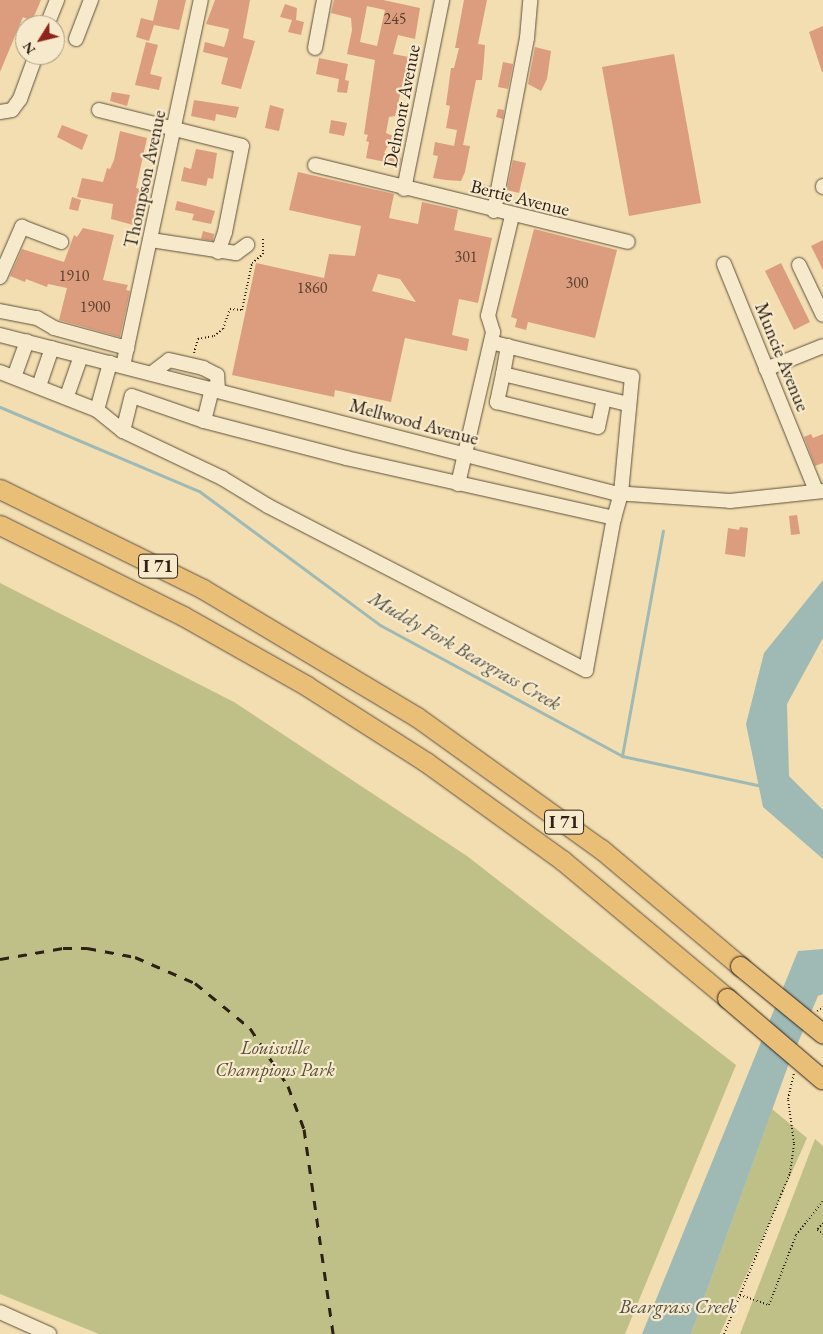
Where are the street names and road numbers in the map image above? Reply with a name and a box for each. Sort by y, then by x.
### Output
street label: Delmont Avenue [379,43,425,169]
street label: Thompson Avenue [119,108,171,250]
street label: Bertie Avenue [468,175,572,221]
street label: Muncie Avenue [750,299,814,415]
street label: Mellwood Avenue [347,394,481,450]
road number: I 71 [138,550,178,582]
road number: I 71 [544,806,584,838]

